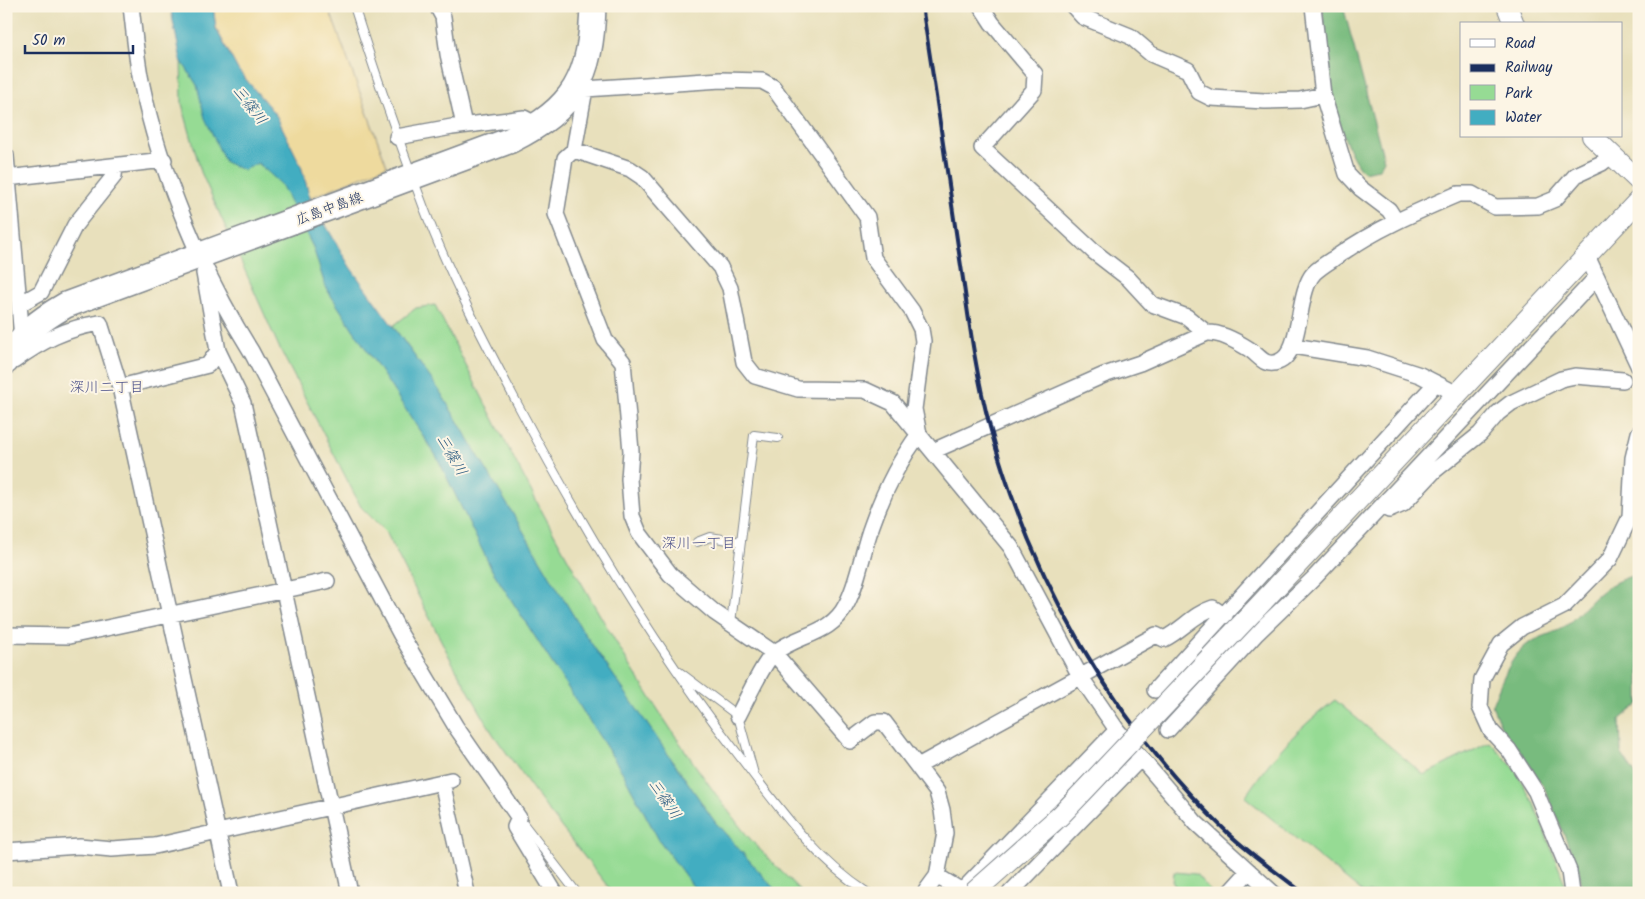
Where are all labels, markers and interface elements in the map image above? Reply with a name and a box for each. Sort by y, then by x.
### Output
scale bar [25,22,132,54]
legend [1460,22,1622,138]
text: 50 m [32,29,66,53]
text: Road [1505,32,1536,56]
text: Railway [1505,56,1553,80]
water label: 三篠川 [226,80,273,131]
text: Park [1505,82,1533,106]
text: Water [1505,106,1542,130]
street label: 広島中島線 [293,187,366,231]
district label: 深川二丁目 [69,376,145,400]
water label: 三篠川 [429,430,473,481]
district label: 深川一丁目 [661,532,737,556]
water label: 三篠川 [642,774,687,825]

